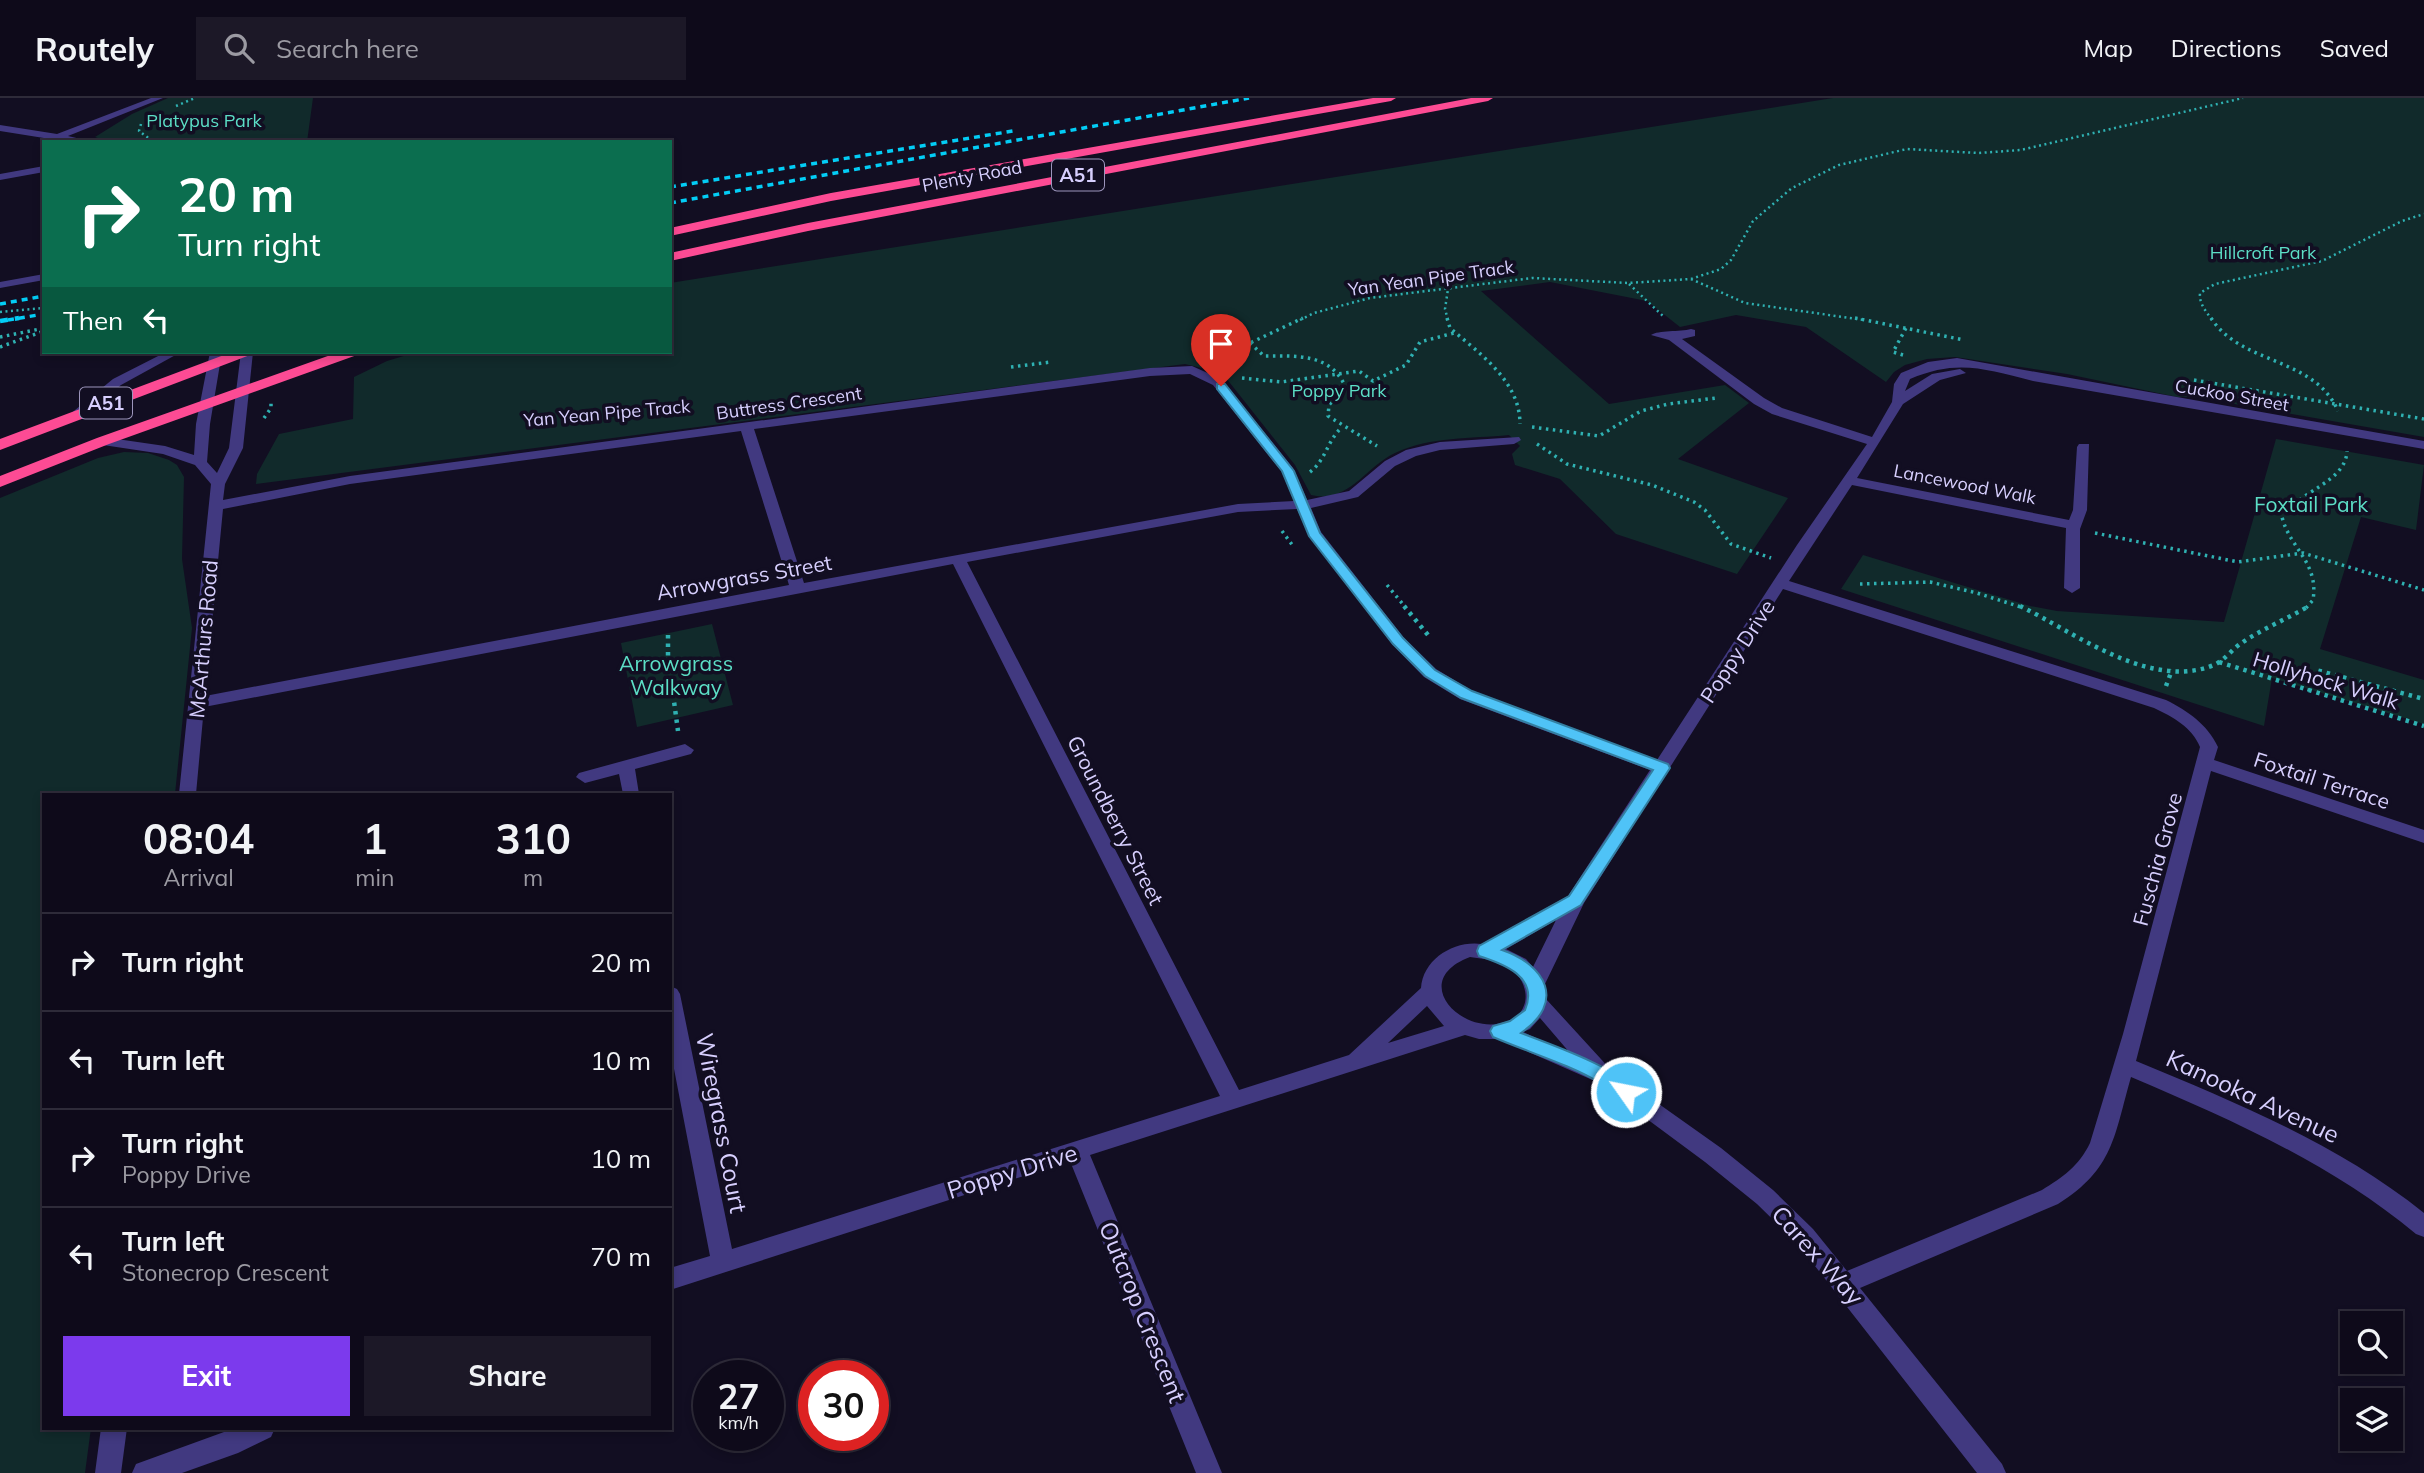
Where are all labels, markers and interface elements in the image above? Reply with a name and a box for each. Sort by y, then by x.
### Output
search box [196,17,686,80]
text: Routely [35,28,154,69]
icon: search [220,29,258,67]
text: Search here [276,32,419,65]
text: Map [2083,33,2133,63]
text: Directions [2171,33,2282,63]
text: Saved [2320,33,2389,63]
park label: Platypus Park [146,109,262,132]
street label: Plenty Road [920,155,1024,197]
road number: A51 [1052,159,1104,190]
text: 20 m [178,163,294,224]
icon: right [63,168,154,259]
text: Turn right [178,224,321,264]
park label: Hillcroft Park [2210,241,2317,264]
street label: Yan Yean Pipe Track [1346,255,1516,301]
icon: left [137,301,175,339]
text: Then [63,304,123,337]
pin [1191,314,1251,386]
icon: arrive [1202,325,1240,363]
street label: Cuckoo Street [2173,374,2291,416]
park label: Poppy Park [1291,379,1387,402]
street label: Buttress Crescent [715,381,863,425]
road number: A51 [80,388,132,418]
street label: Yan Yean Pipe Track [522,394,692,432]
street label: Lancewood Walk [1892,459,2039,509]
park label: Foxtail Park [2254,491,2368,517]
street label: Arrowgrass Street [654,549,834,605]
street label: McArthurs Road [183,559,223,719]
street label: Poppy Drive [1694,595,1780,707]
street label: Hollyhock Walk [2250,646,2402,715]
park label: Arrowgrass Walkway [619,650,733,700]
street label: Groundberry Street [1062,731,1170,909]
street label: Foxtail Terrace [2251,746,2393,814]
street label: Fuschia Grove [2127,789,2187,929]
text: 08:04 [143,812,254,865]
text: 1 [362,812,387,865]
text: 310 [495,812,571,865]
text: Arrival [163,863,234,892]
text: min [355,863,394,892]
text: m [523,863,543,892]
icon: right [63,943,101,981]
text: Turn right [122,946,243,979]
text: 20 m [590,946,651,979]
street label: Wiregrass Court [690,1031,754,1215]
icon: left [63,1041,101,1079]
street label: Kanooka Avenue [2162,1043,2344,1149]
text: Turn left [122,1044,224,1077]
text: 10 m [590,1044,651,1077]
position arrow [1589,1055,1663,1129]
text: Turn right [122,1127,243,1160]
street label: Poppy Drive [943,1137,1081,1205]
icon: right [63,1139,101,1177]
text: 10 m [590,1142,651,1175]
text: Poppy Drive [122,1160,251,1189]
street label: Carex Way [1766,1199,1871,1311]
street label: Outcrop Crescent [1093,1217,1193,1407]
text: Turn left [122,1225,224,1258]
icon: left [63,1237,101,1275]
text: 70 m [590,1240,651,1273]
text: Stonecrop Crescent [122,1258,329,1287]
map controls [2340,1311,2403,1451]
button: search [2340,1311,2403,1374]
button: Exit [63,1336,350,1416]
button: Share [364,1336,651,1416]
speed limit sign: 30 [798,1360,889,1451]
text: 27 [717,1374,760,1418]
button: layers [2340,1388,2403,1451]
text: km/h [718,1411,759,1434]

